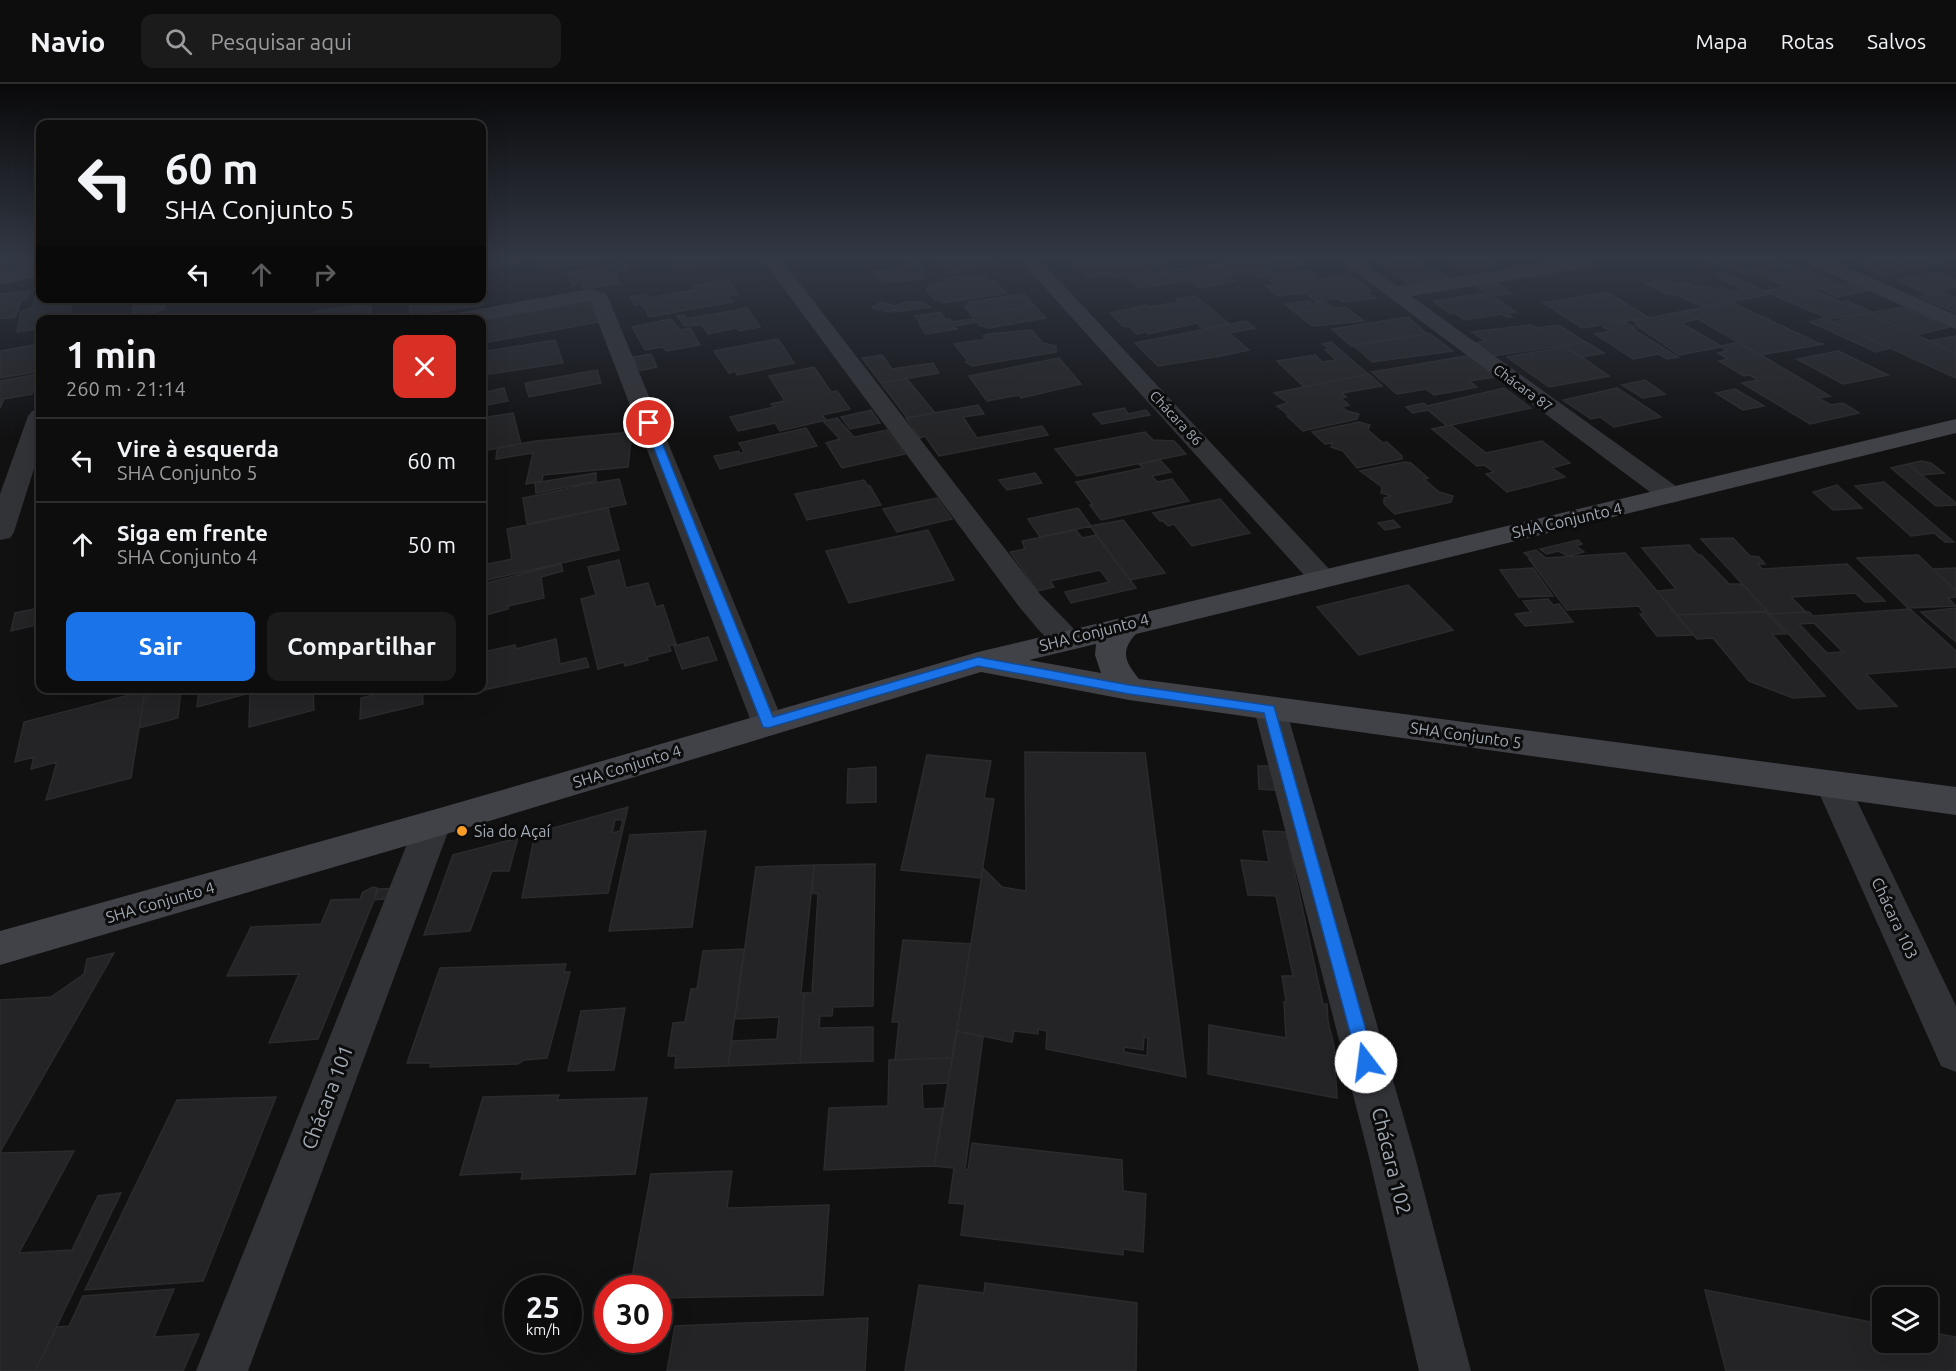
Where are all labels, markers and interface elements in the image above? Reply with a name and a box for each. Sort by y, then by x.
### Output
search box [141,14,561,68]
icon: search [162,25,195,58]
text: Navio [30,26,105,57]
text: Pesquisar aqui [210,29,352,54]
text: Mapa [1696,29,1748,53]
text: Rotas [1781,29,1834,53]
text: Salvos [1867,29,1926,53]
icon: left [66,144,144,222]
text: 60 m [165,145,259,192]
text: SHA Conjunto 5 [165,194,355,224]
icon: left [182,258,215,291]
icon: ahead [245,258,278,291]
icon: right [308,258,341,291]
text: 1 min [66,334,157,375]
button: close [393,335,456,398]
street label: Chácara 87 [1490,361,1556,415]
text: 260 m · 21:14 [66,377,186,400]
street label: Chácara 86 [1147,387,1205,449]
pin [623,397,674,448]
icon: arrive [632,406,665,439]
text: Vire à esquerda [117,436,279,461]
icon: left [66,444,99,477]
text: 60 m [407,448,456,473]
text: SHA Conjunto 5 [117,461,257,484]
street label: SHA Conjunto 4 [1510,499,1624,541]
text: Siga em frente [117,520,268,545]
icon: ahead [66,528,99,561]
text: 50 m [407,532,456,557]
text: SHA Conjunto 4 [117,545,257,568]
street label: SHA Conjunto 4 [1037,610,1151,654]
button: Sair [66,612,255,681]
button: Compartilhar [267,612,456,681]
street label: SHA Conjunto 5 [1409,718,1523,752]
street label: SHA Conjunto 4 [571,741,683,791]
place label: Sia do Açaí [474,822,552,840]
marker: Sia do Açaí [455,824,469,838]
street label: Chácara 103 [1868,874,1922,962]
street label: SHA Conjunto 4 [104,878,216,926]
position arrow [1334,1030,1398,1094]
street label: Chácara 101 [297,1042,357,1152]
street label: Chácara 102 [1368,1105,1416,1217]
speed limit sign: 30 [594,1275,672,1353]
map controls [1872,1287,1938,1353]
button: layers [1872,1287,1938,1353]
text: 25 [526,1290,560,1324]
text: km/h [526,1321,560,1338]

